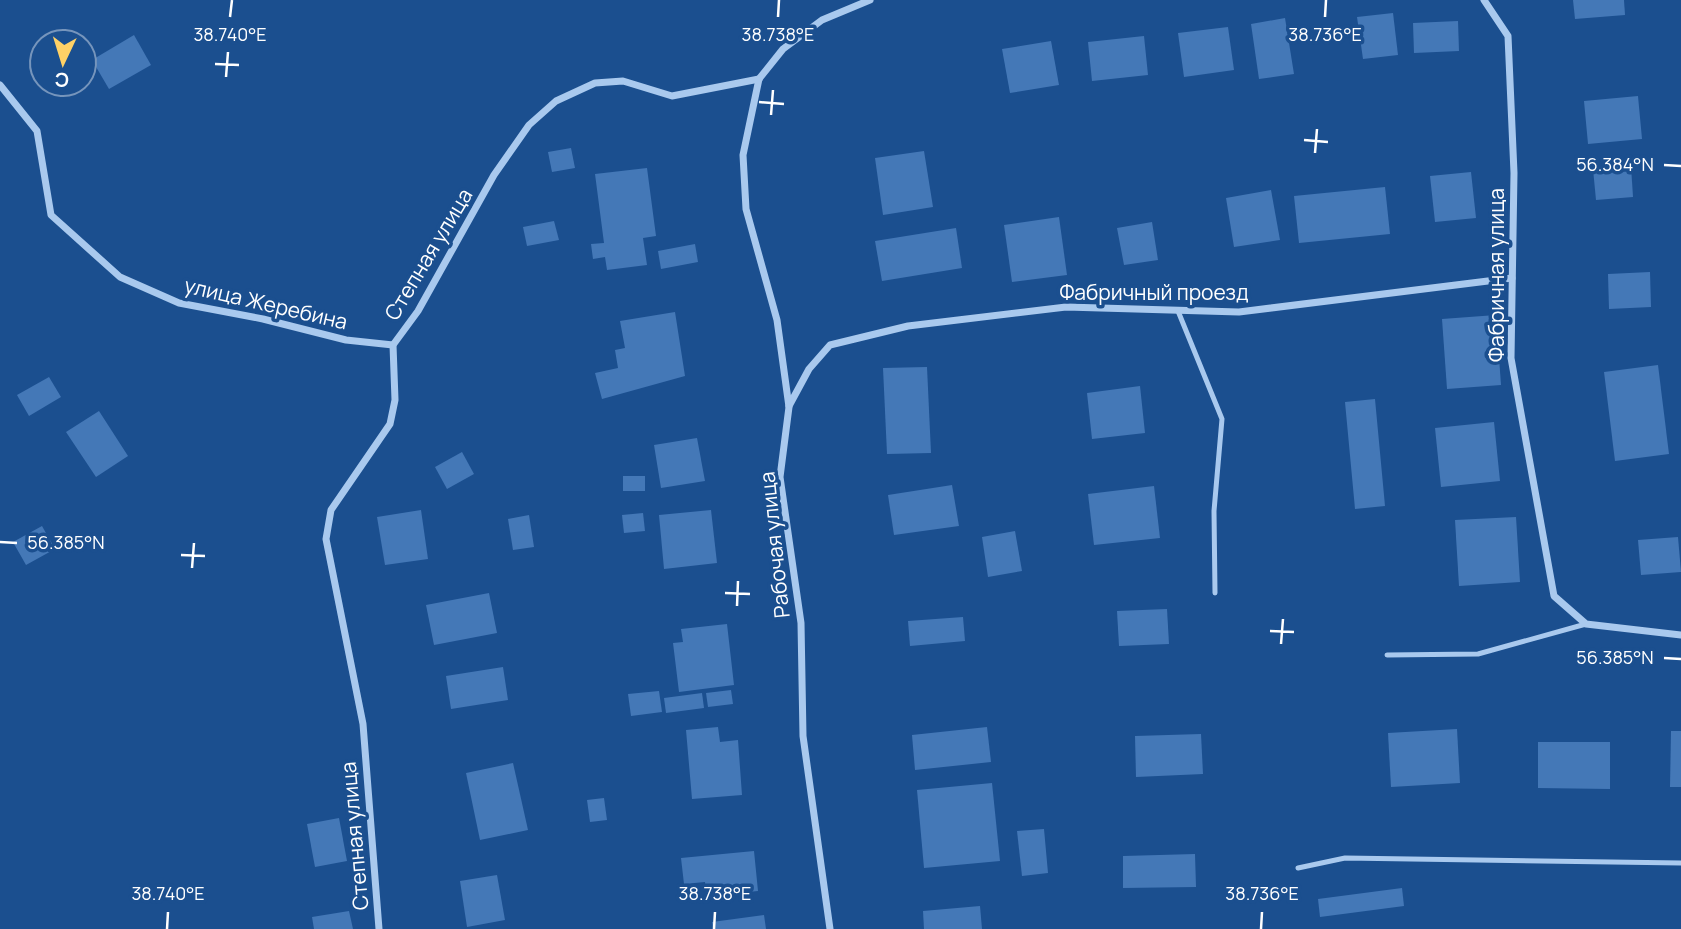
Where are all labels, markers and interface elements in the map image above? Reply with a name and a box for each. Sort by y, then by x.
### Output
text: 38.740°E [193,22,267,46]
text: 38.738°E [742,22,814,46]
text: 38.736°E [1288,22,1362,46]
north arrow [28,28,98,98]
text: С [54,67,70,93]
text: 56.384°N [1576,152,1654,176]
street label: Степная улица [378,183,478,325]
street label: Фабричная улица [1482,188,1510,362]
street label: улица Жеребина [182,271,350,335]
street label: Фабричный проезд [1059,278,1249,306]
street label: Рабочая улица [752,470,796,620]
text: 56.385°N [27,530,105,554]
text: 56.385°N [1576,645,1654,669]
street label: Степная улица [334,761,374,911]
text: 38.740°E [131,881,205,905]
text: 38.738°E [679,881,751,905]
text: 38.736°E [1225,881,1299,905]

